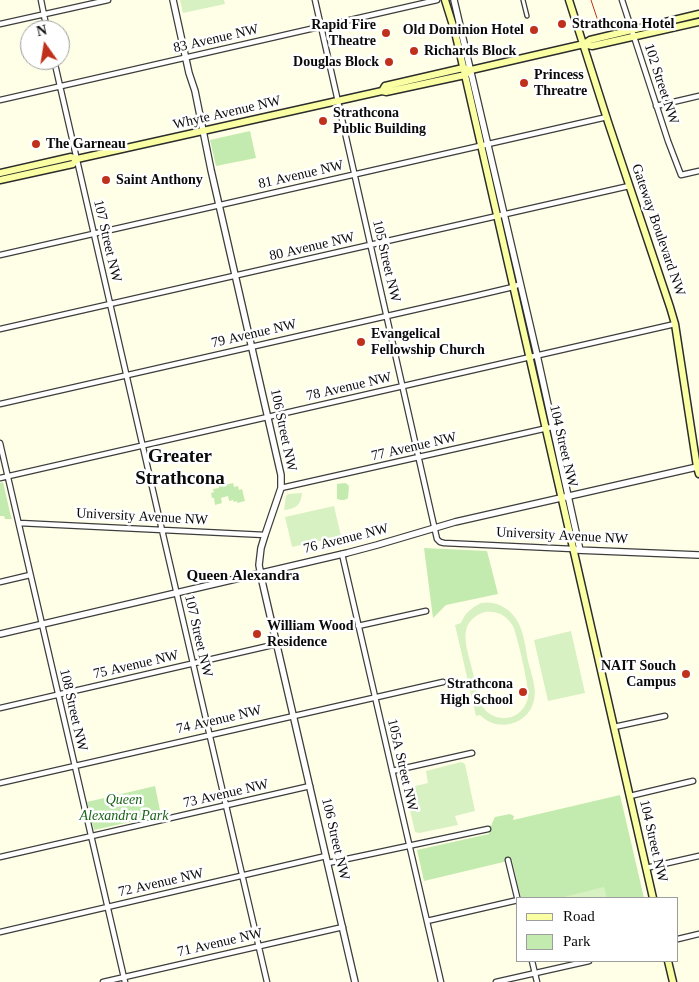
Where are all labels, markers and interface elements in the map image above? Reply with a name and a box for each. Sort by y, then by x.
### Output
place label: Strathcona Hotel [572,16,674,32]
place label: Rapid Fire Theatre [311,17,376,49]
marker: Strathcona Hotel [556,18,568,30]
north arrow [20,20,70,70]
street label: 83 Avenue NW [172,21,260,57]
text: N [35,22,48,39]
place label: Old Dominion Hotel [403,22,524,38]
marker: Old Dominion Hotel [528,24,540,36]
marker: Rapid Fire Theatre [380,27,392,39]
street label: 102 Street NW [640,41,682,127]
place label: Richards Block [424,43,516,59]
marker: Richards Block [408,45,420,57]
place label: Douglas Block [293,54,379,70]
marker: Douglas Block [383,56,395,68]
place label: Princess Threatre [534,67,587,100]
marker: Princess Threatre [518,77,530,89]
street label: Whyte Avenue NW [171,92,283,134]
place label: Strathcona Public Building [333,105,426,138]
marker: Strathcona Public Building [317,115,329,127]
place label: The Garneau [46,136,126,152]
marker: The Garneau [30,138,42,150]
street label: 81 Avenue NW [257,157,345,193]
street label: Gateway Boulevard NW [628,162,688,298]
place label: Saint Anthony [116,172,203,188]
marker: Saint Anthony [100,174,112,186]
street label: 107 Street NW [89,198,125,284]
street label: 105 Street NW [368,218,404,304]
street label: 80 Avenue NW [268,229,356,265]
street label: 79 Avenue NW [210,316,298,352]
place label: Evangelical Fellowship Church [371,326,485,358]
marker: Evangelical Fellowship Church [355,336,367,348]
street label: 78 Avenue NW [305,369,393,405]
street label: 106 Street NW [266,387,300,473]
street label: 104 Street NW [545,403,581,489]
street label: 77 Avenue NW [370,429,458,465]
district label: Greater Strathcona [135,446,225,490]
street label: University Avenue NW [76,505,208,529]
street label: 76 Avenue NW [302,520,390,558]
street label: University Avenue NW [496,524,628,548]
district label: Queen Alexandra [187,567,299,585]
street label: 107 Street NW [180,593,216,679]
place label: William Wood Residence [267,618,353,650]
marker: William Wood Residence [251,628,263,640]
street label: 75 Avenue NW [92,647,180,683]
place label: NAIT Souch Campus [601,658,676,690]
street label: 108 Street NW [55,667,91,753]
marker: NAIT Souch Campus [680,668,692,680]
place label: Strathcona High School [440,676,513,709]
marker: Strathcona High School [517,686,529,698]
street label: 74 Avenue NW [175,702,263,738]
street label: 105A Street NW [383,717,421,813]
street label: 73 Avenue NW [182,776,270,812]
park label: Queen Alexandra Park [79,792,169,824]
street label: 106 Street NW [317,796,353,882]
street label: 104 Street NW [635,798,671,884]
street label: 72 Avenue NW [117,865,205,901]
legend [516,897,679,962]
text: Road [563,908,595,924]
street label: 71 Avenue NW [176,925,264,961]
text: Park [563,933,591,949]

